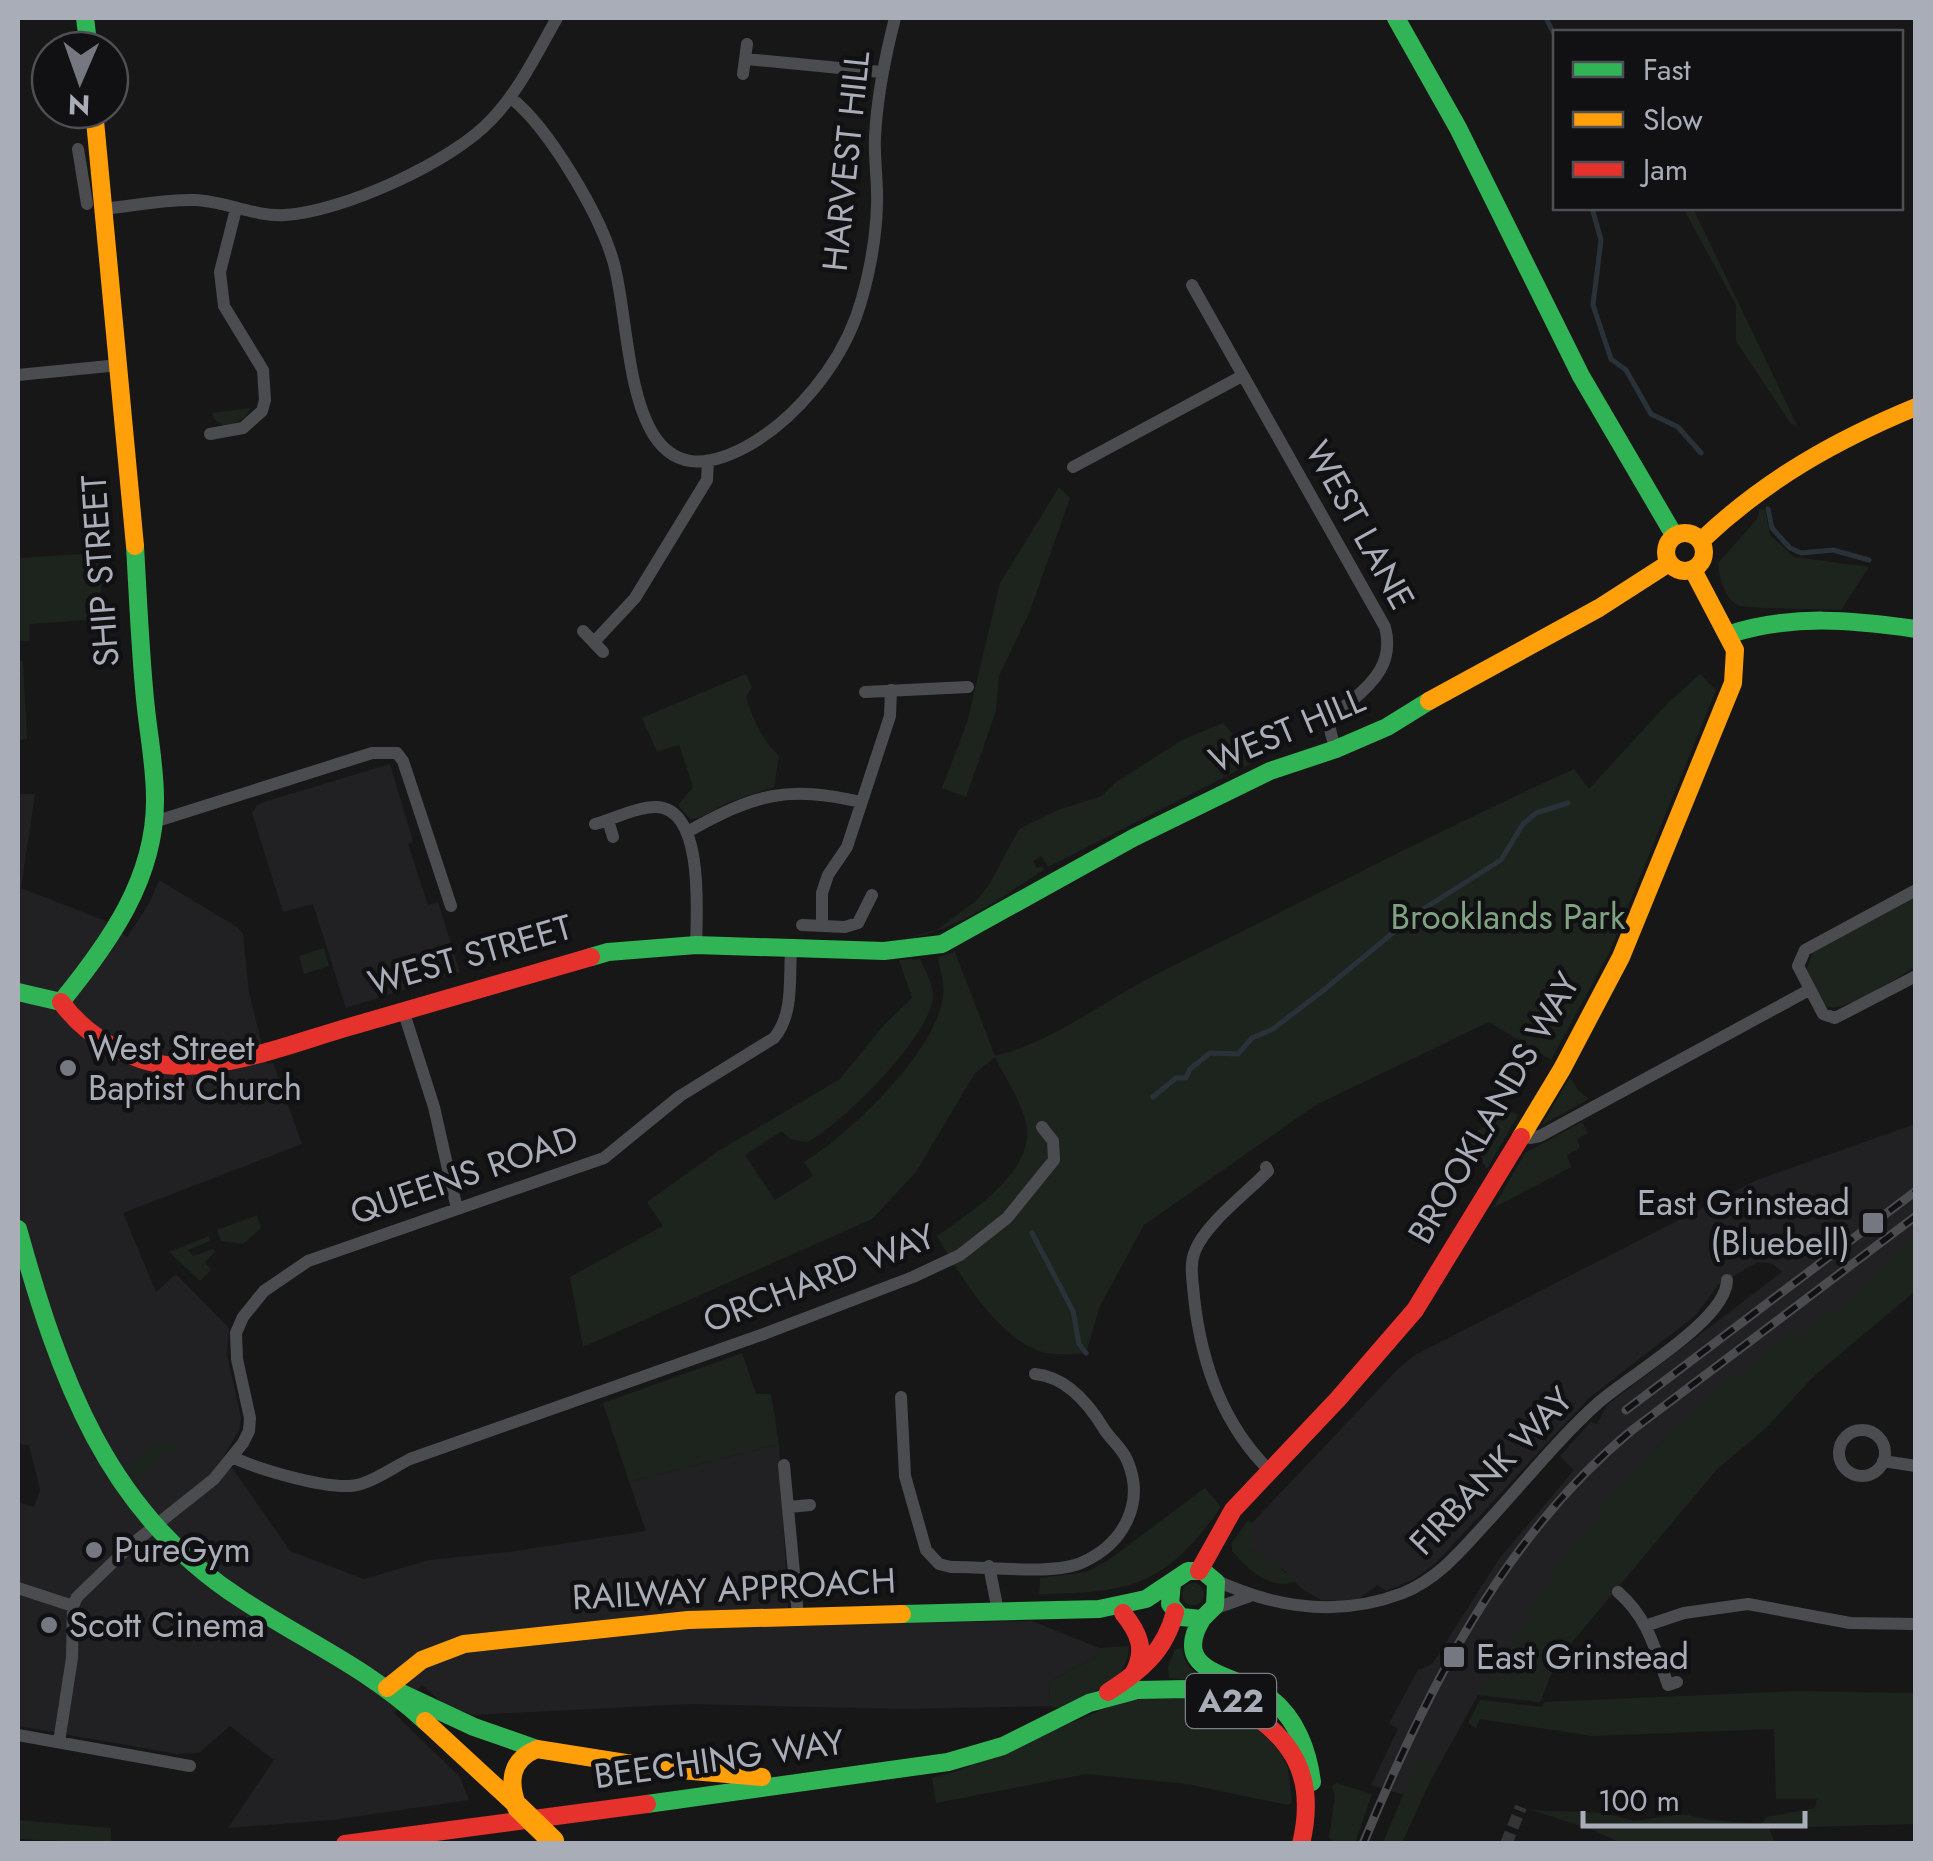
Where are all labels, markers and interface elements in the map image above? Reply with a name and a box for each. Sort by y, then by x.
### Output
north arrow [30,30,130,130]
legend [1553,30,1903,210]
street label: HARVEST HILL [810,48,882,274]
text: Fast [1643,48,1692,91]
text: N [67,84,91,125]
text: Slow [1643,98,1703,141]
text: Jam [1639,148,1688,191]
street label: WEST LANE [1293,431,1427,619]
street label: SHIP STREET [68,473,132,669]
street label: WEST HILL [1201,675,1373,785]
park label: Brooklands Park [1391,892,1626,942]
street label: WEST STREET [362,902,578,1008]
street label: BROOKLANDS WAY [1396,963,1592,1253]
place label: West Street Baptist Church [88,1023,302,1113]
marker: West Street Baptist Church [57,1057,79,1079]
street label: QUEENS ROAD [343,1113,585,1237]
place label: East Grinstead (Bluebell) [1637,1178,1850,1268]
marker: East Grinstead (Bluebell) [1860,1210,1886,1236]
street label: ORCHARD WAY [696,1211,943,1345]
street label: FIRBANK WAY [1398,1375,1584,1566]
place label: PureGym [114,1525,251,1575]
marker: PureGym [83,1539,105,1561]
street label: RAILWAY APPROACH [571,1556,897,1622]
place label: Scott Cinema [69,1600,265,1650]
marker: Scott Cinema [38,1614,60,1636]
place label: East Grinstead [1476,1632,1689,1682]
marker: East Grinstead [1441,1644,1467,1670]
road number: A22 [1186,1674,1276,1728]
street label: BEECHING WAY [591,1717,848,1801]
scale bar [1583,1766,1806,1828]
text: 100 m [1598,1779,1680,1822]

